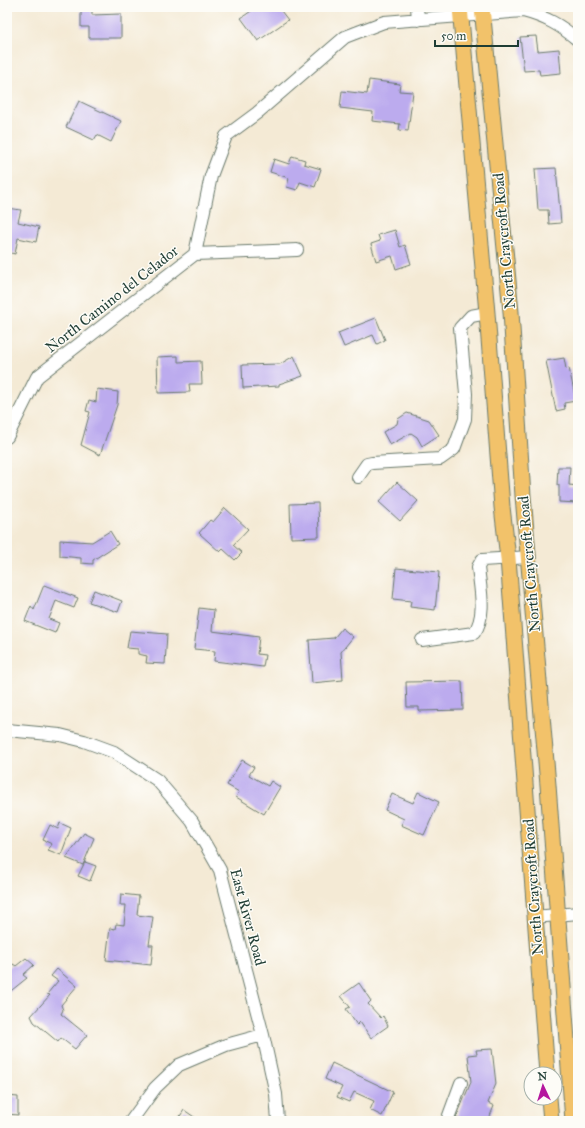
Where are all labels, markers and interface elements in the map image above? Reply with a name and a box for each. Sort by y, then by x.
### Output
scale bar [435,22,518,48]
text: 50 m [441,29,466,43]
street label: North Craycroft Road [489,172,519,310]
street label: North Camino del Celador [42,241,182,356]
street label: North Craycroft Road [514,495,544,633]
street label: North Craycroft Road [519,818,547,956]
street label: East River Road [226,867,270,968]
north arrow [523,1066,563,1106]
text: N [537,1070,548,1083]

